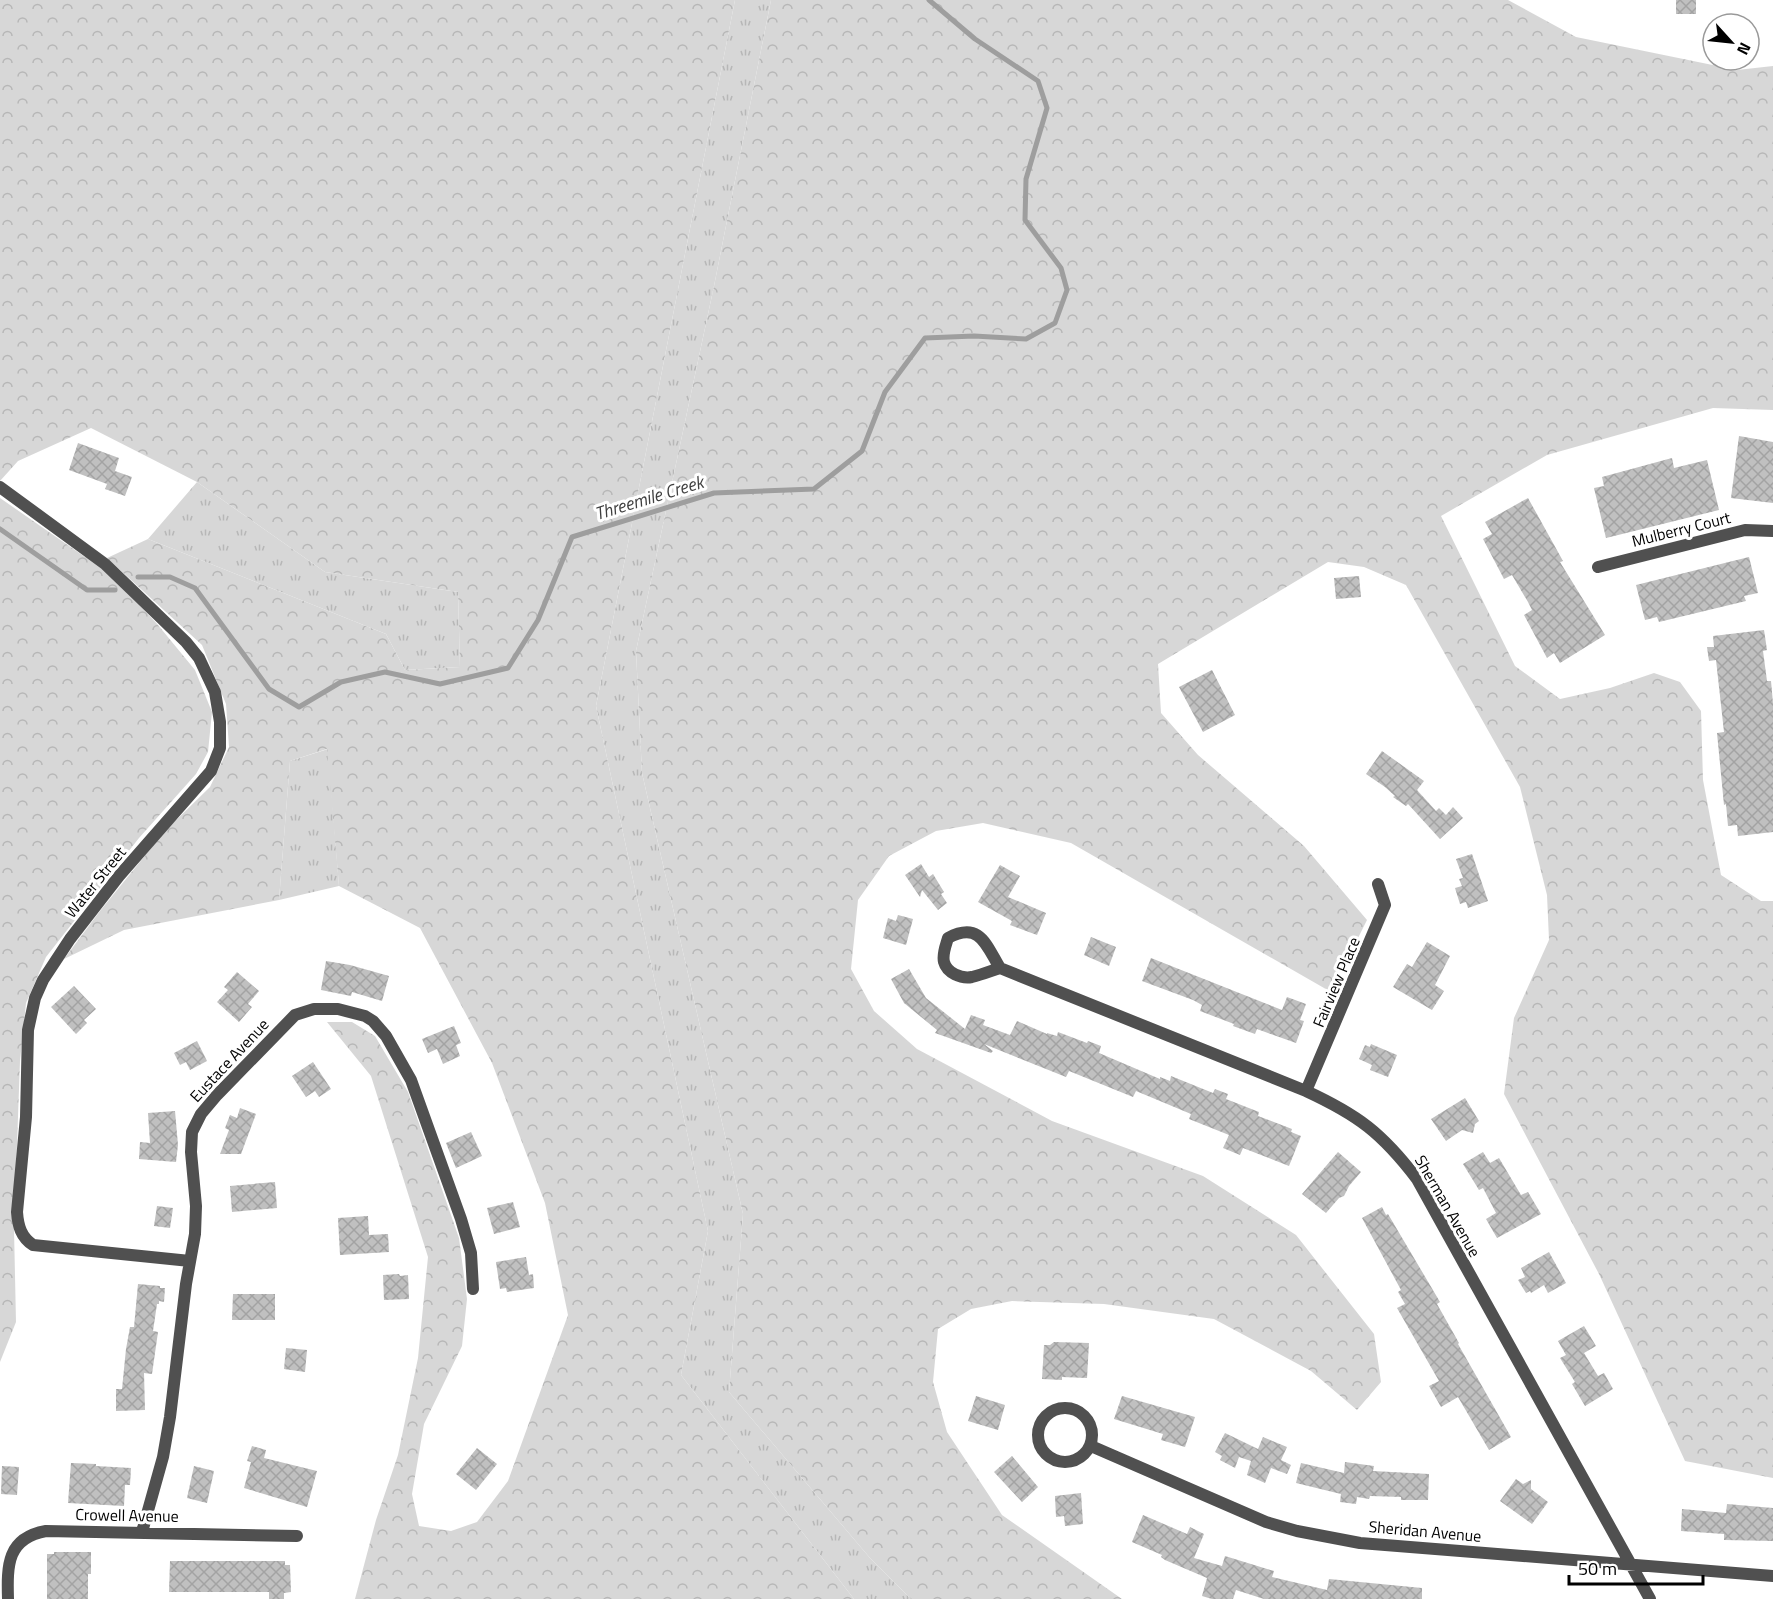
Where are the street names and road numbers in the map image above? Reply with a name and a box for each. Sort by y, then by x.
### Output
street label: Mulberry Court [1629,505,1733,553]
street label: Water Street [59,841,132,923]
street label: Fairview Place [1306,933,1366,1031]
street label: Eustace Avenue [184,1013,274,1107]
street label: Sherman Avenue [1409,1150,1487,1262]
street label: Crowell Avenue [75,1502,179,1528]
street label: Sheridan Avenue [1368,1514,1482,1548]

